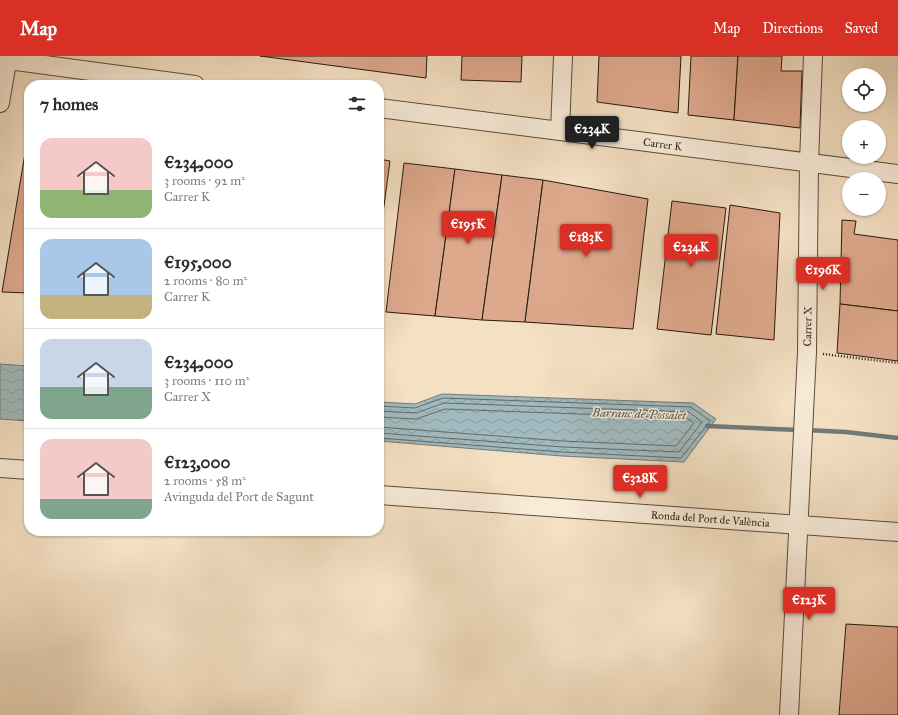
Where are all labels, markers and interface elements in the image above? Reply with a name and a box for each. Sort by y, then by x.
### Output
text: Map [20,17,57,40]
text: Map [713,20,740,37]
text: Directions [762,20,823,37]
text: Saved [845,20,878,37]
map controls [842,68,886,216]
button: locate [842,68,886,112]
icon: filters [346,93,368,115]
text: 7 homes [40,94,98,115]
pin: €234K [564,116,620,150]
button: + [842,120,886,164]
text: €234K [574,121,610,137]
street label: Carrer K [642,135,684,153]
text: €234,000 [164,152,233,173]
icon: home [72,154,120,202]
button: − [842,172,886,216]
text: 3 rooms · 92 m² [164,173,245,189]
text: Carrer K [164,189,210,205]
pin: €195K [440,211,496,245]
text: €195K [450,216,486,232]
pin: €183K [558,224,614,258]
text: €183K [569,229,603,245]
pin: €234K [663,234,719,268]
text: €234K [673,239,709,255]
text: €195,000 [164,252,232,273]
icon: home [72,255,120,303]
pin: €196K [795,257,851,291]
text: €196K [805,262,841,278]
text: 2 rooms · 80 m² [164,273,247,289]
text: Carrer K [164,289,210,305]
street label: Carrer X [801,306,814,346]
text: €234,000 [164,352,233,373]
icon: home [72,355,120,403]
text: 3 rooms · 110 m² [164,373,249,389]
text: Carrer X [164,389,211,405]
water label: Barranc de Possalet [591,405,687,423]
text: €123,000 [164,452,230,473]
icon: home [72,455,120,503]
pin: €328K [612,465,668,499]
text: €328K [622,470,658,486]
text: 2 rooms · 58 m² [164,473,246,489]
text: Avinguda del Port de Sagunt [164,489,314,505]
street label: Ronda del Port de València [650,508,770,529]
pin: €123K [781,587,837,621]
text: €123K [792,592,826,608]

